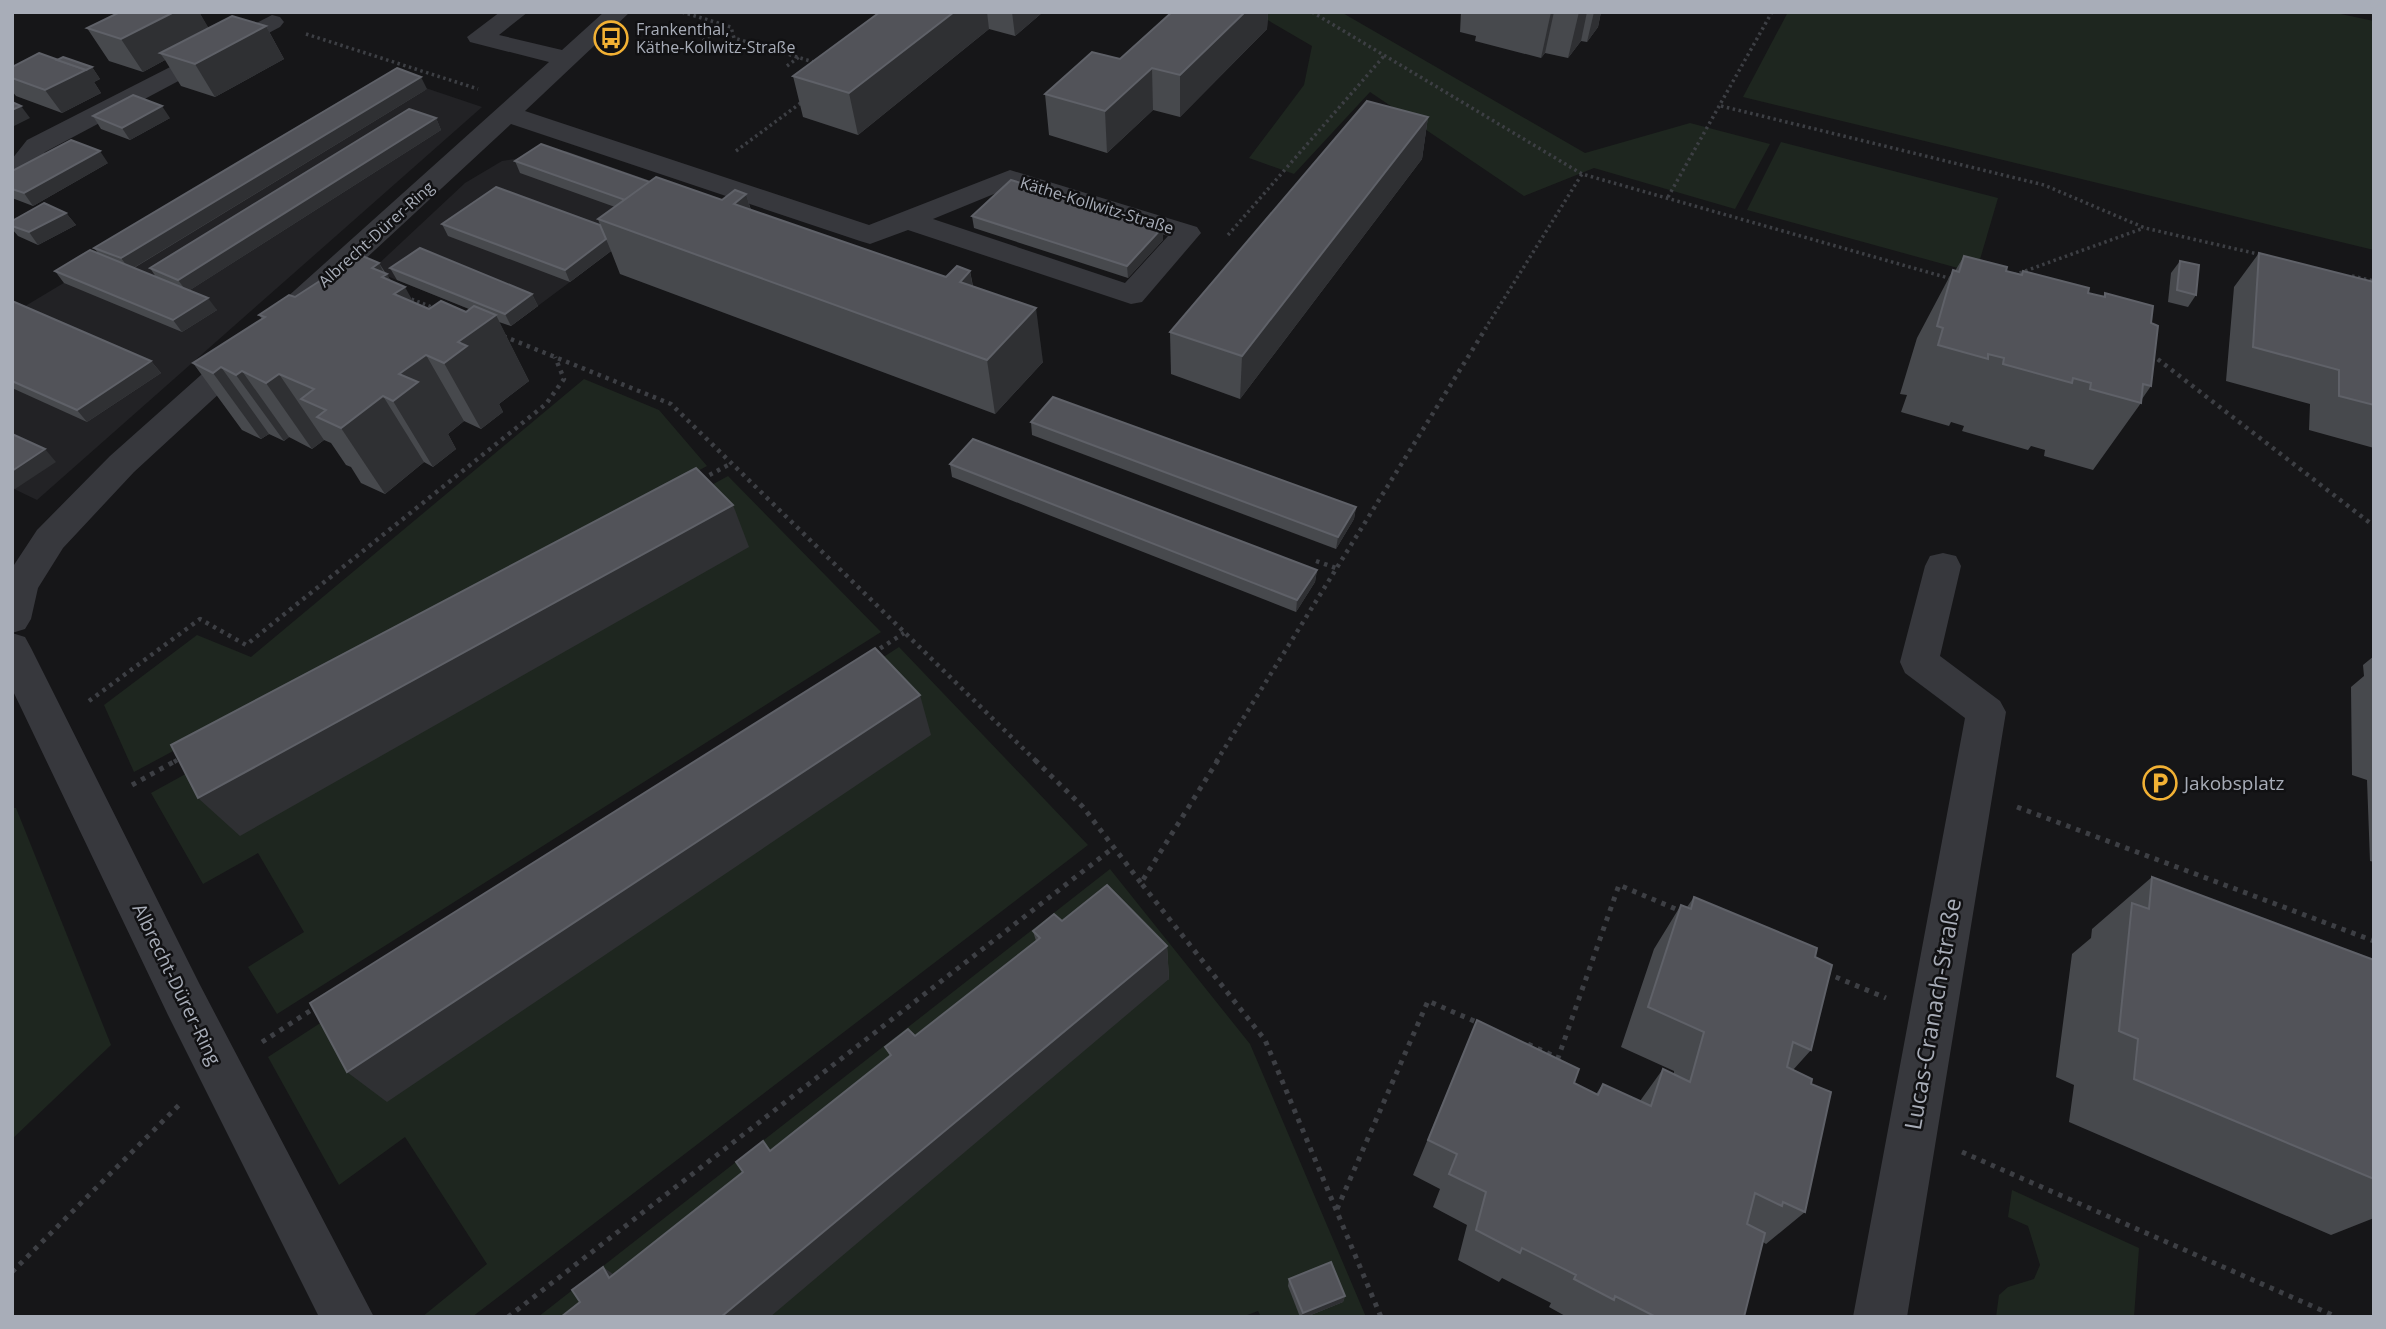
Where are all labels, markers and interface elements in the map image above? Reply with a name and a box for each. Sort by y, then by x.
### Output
place label: Frankenthal, Käthe-Kollwitz-Straße [636,18,795,58]
bus stop icon: Frankenthal, Käthe-Kollwitz-Straße [592,19,630,57]
street label: Käthe-Kollwitz-Straße [1018,171,1176,239]
street label: Albrecht-Dürer-Ring [313,176,439,292]
parking icon: Jakobsplatz [2141,764,2179,802]
place label: Jakobsplatz [2182,770,2285,796]
street label: Lucas-Cranach-Straße [1896,896,1968,1132]
street label: Albrecht-Dürer-Ring [127,899,227,1069]

